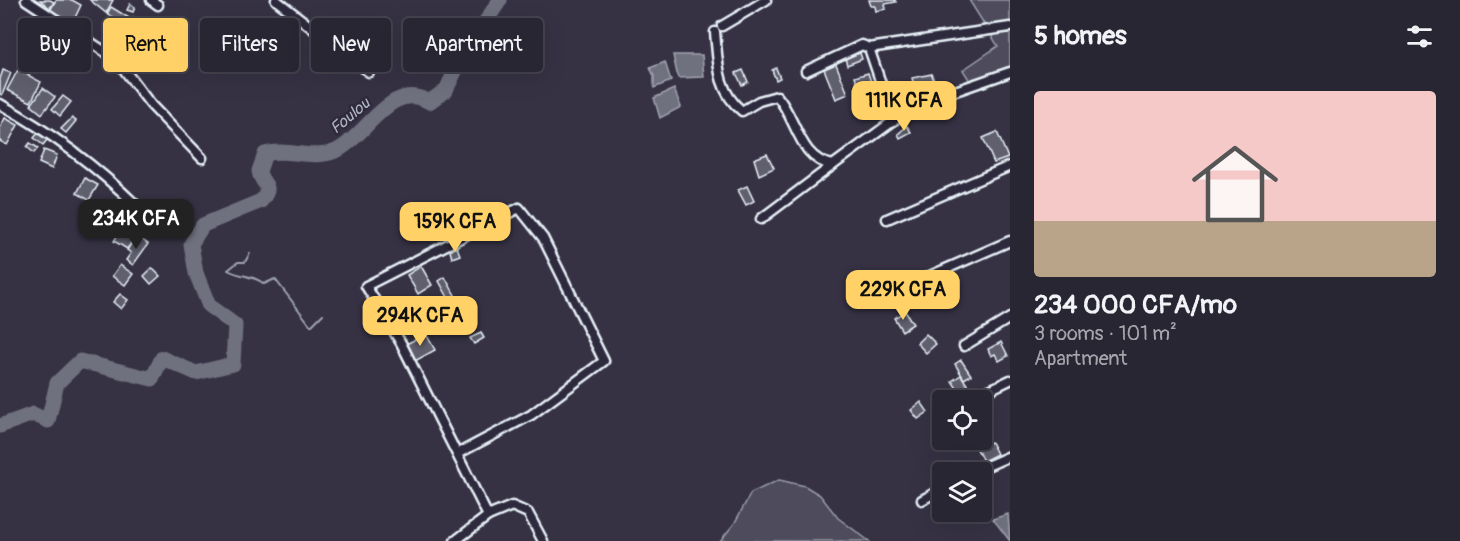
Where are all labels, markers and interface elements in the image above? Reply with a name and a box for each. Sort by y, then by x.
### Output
chip: Buy [18,18,91,72]
chip: Rent [103,18,188,72]
chip: Filters [200,18,299,72]
chip: New [311,18,391,72]
chip: Apartment [403,18,543,72]
text: 5 homes [1034,20,1127,52]
icon: filters [1403,20,1436,53]
pin: 111K CFA [842,81,966,132]
text: 111K CFA [865,88,943,113]
water label: Foulou [326,93,375,138]
icon: home [1181,130,1289,238]
pin: 234K CFA [74,199,198,250]
pin: 159K CFA [393,202,517,253]
text: 234K CFA [92,206,180,231]
text: 159K CFA [414,209,496,234]
pin: 229K CFA [841,270,965,321]
text: 229K CFA [860,277,946,302]
text: 234 000 CFA/mo [1034,289,1237,321]
pin: 294K CFA [358,296,482,347]
text: 294K CFA [377,303,463,328]
text: 3 rooms · 101 m² [1034,321,1177,346]
text: Apartment [1034,346,1127,371]
map controls [932,390,992,522]
button: locate [932,390,992,450]
button: layers [932,462,992,522]

